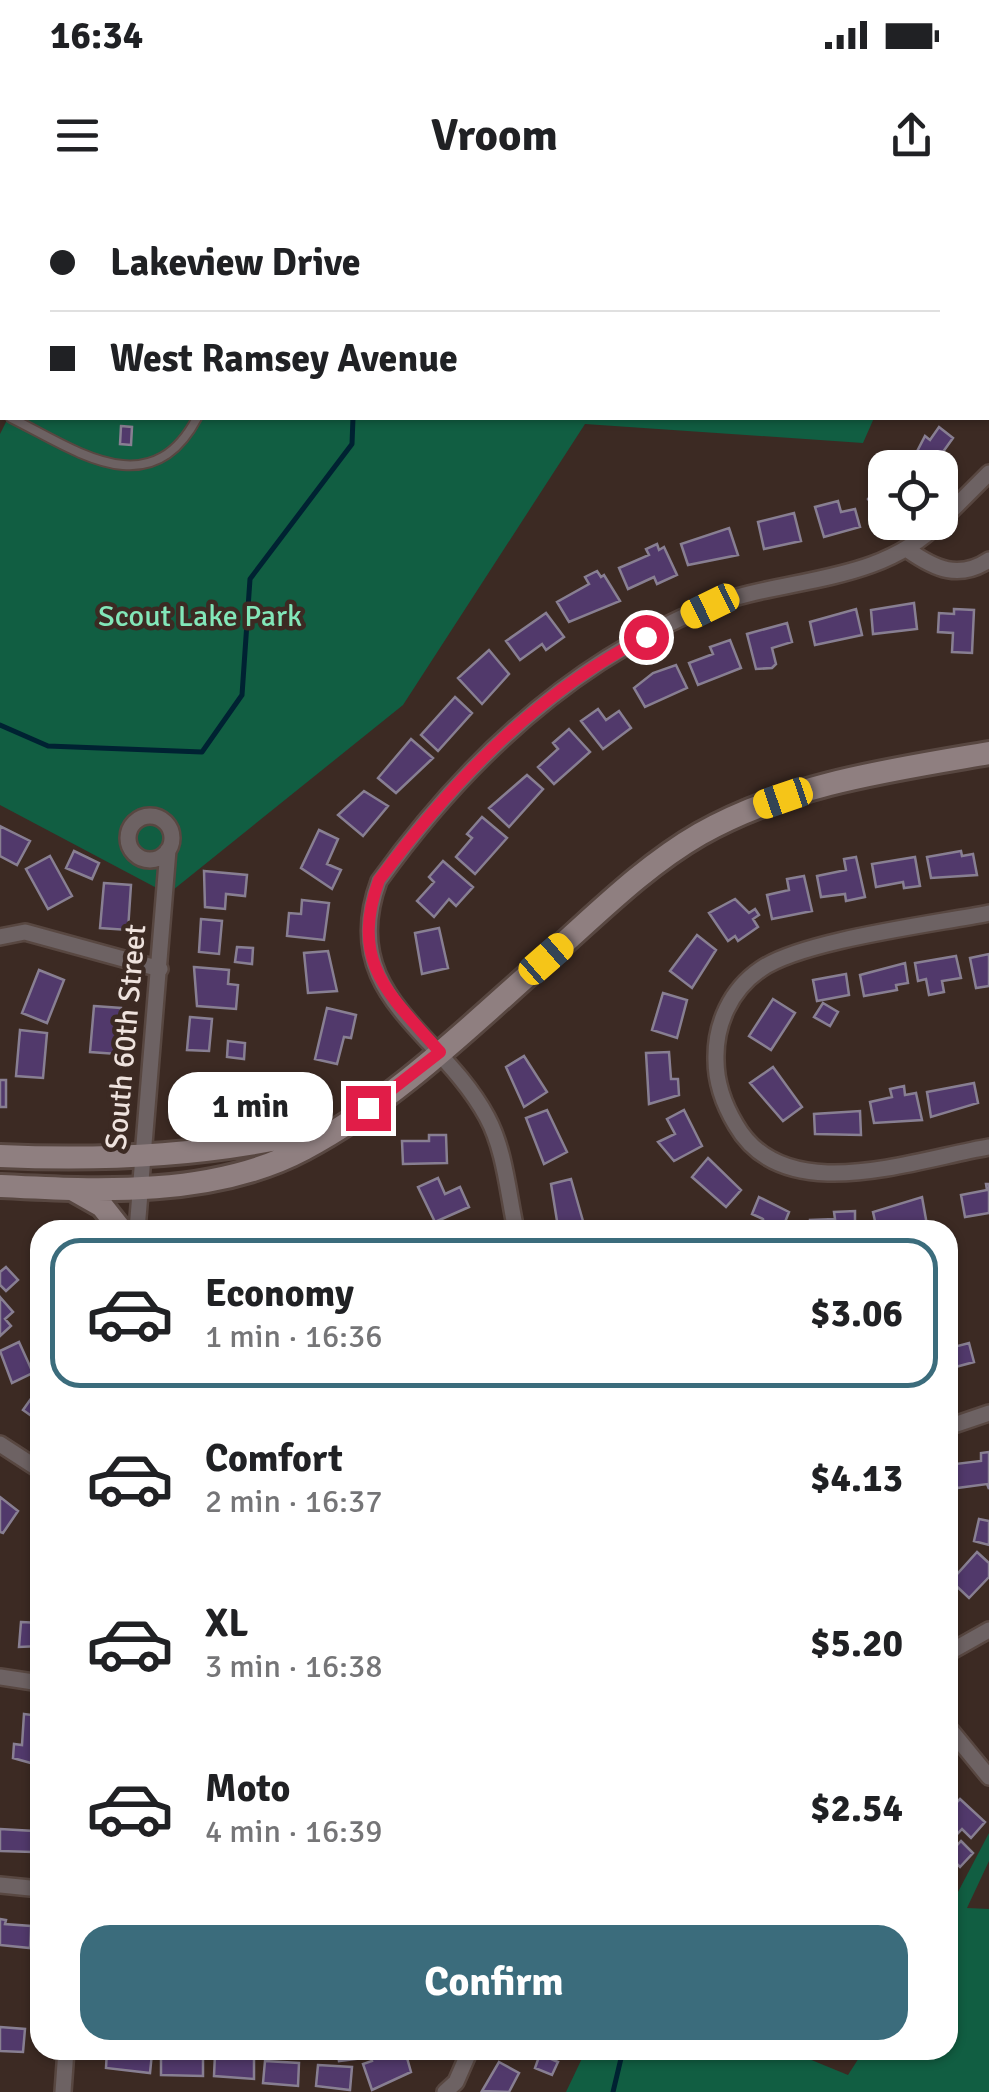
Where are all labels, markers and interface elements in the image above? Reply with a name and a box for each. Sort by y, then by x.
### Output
text: 16:34 [50,12,143,59]
icon: menu [50,108,105,163]
text: Vroom [431,108,558,163]
icon: share [884,108,939,163]
text: Lakeview Drive [110,239,361,286]
text: West Ramsey Avenue [110,335,458,382]
map controls [868,450,958,540]
button: locate [868,450,958,540]
car [676,579,744,633]
park label: Scout Lake Park [98,598,302,635]
route start [624,615,669,660]
car [750,774,816,822]
street label: South 60th Street [98,923,154,1151]
car [514,928,578,990]
callout: 1 min [168,1073,333,1143]
route end [346,1086,391,1131]
text: 1 min [212,1087,289,1126]
icon: car [85,1268,175,1358]
text: Economy [205,1270,354,1317]
text: $3.06 [810,1290,903,1337]
text: 1 min · 16:36 [205,1317,383,1356]
icon: car [85,1433,175,1523]
text: Comfort [205,1435,343,1482]
text: $4.13 [810,1455,903,1502]
text: 2 min · 16:37 [205,1482,383,1521]
icon: car [85,1598,175,1688]
text: XL [205,1600,248,1647]
text: $5.20 [810,1620,903,1667]
text: 3 min · 16:38 [205,1647,383,1686]
icon: car [85,1763,175,1853]
text: Moto [205,1765,290,1812]
text: $2.54 [810,1785,903,1832]
text: 4 min · 16:39 [205,1812,383,1851]
button: Confirm [80,1925,908,2040]

